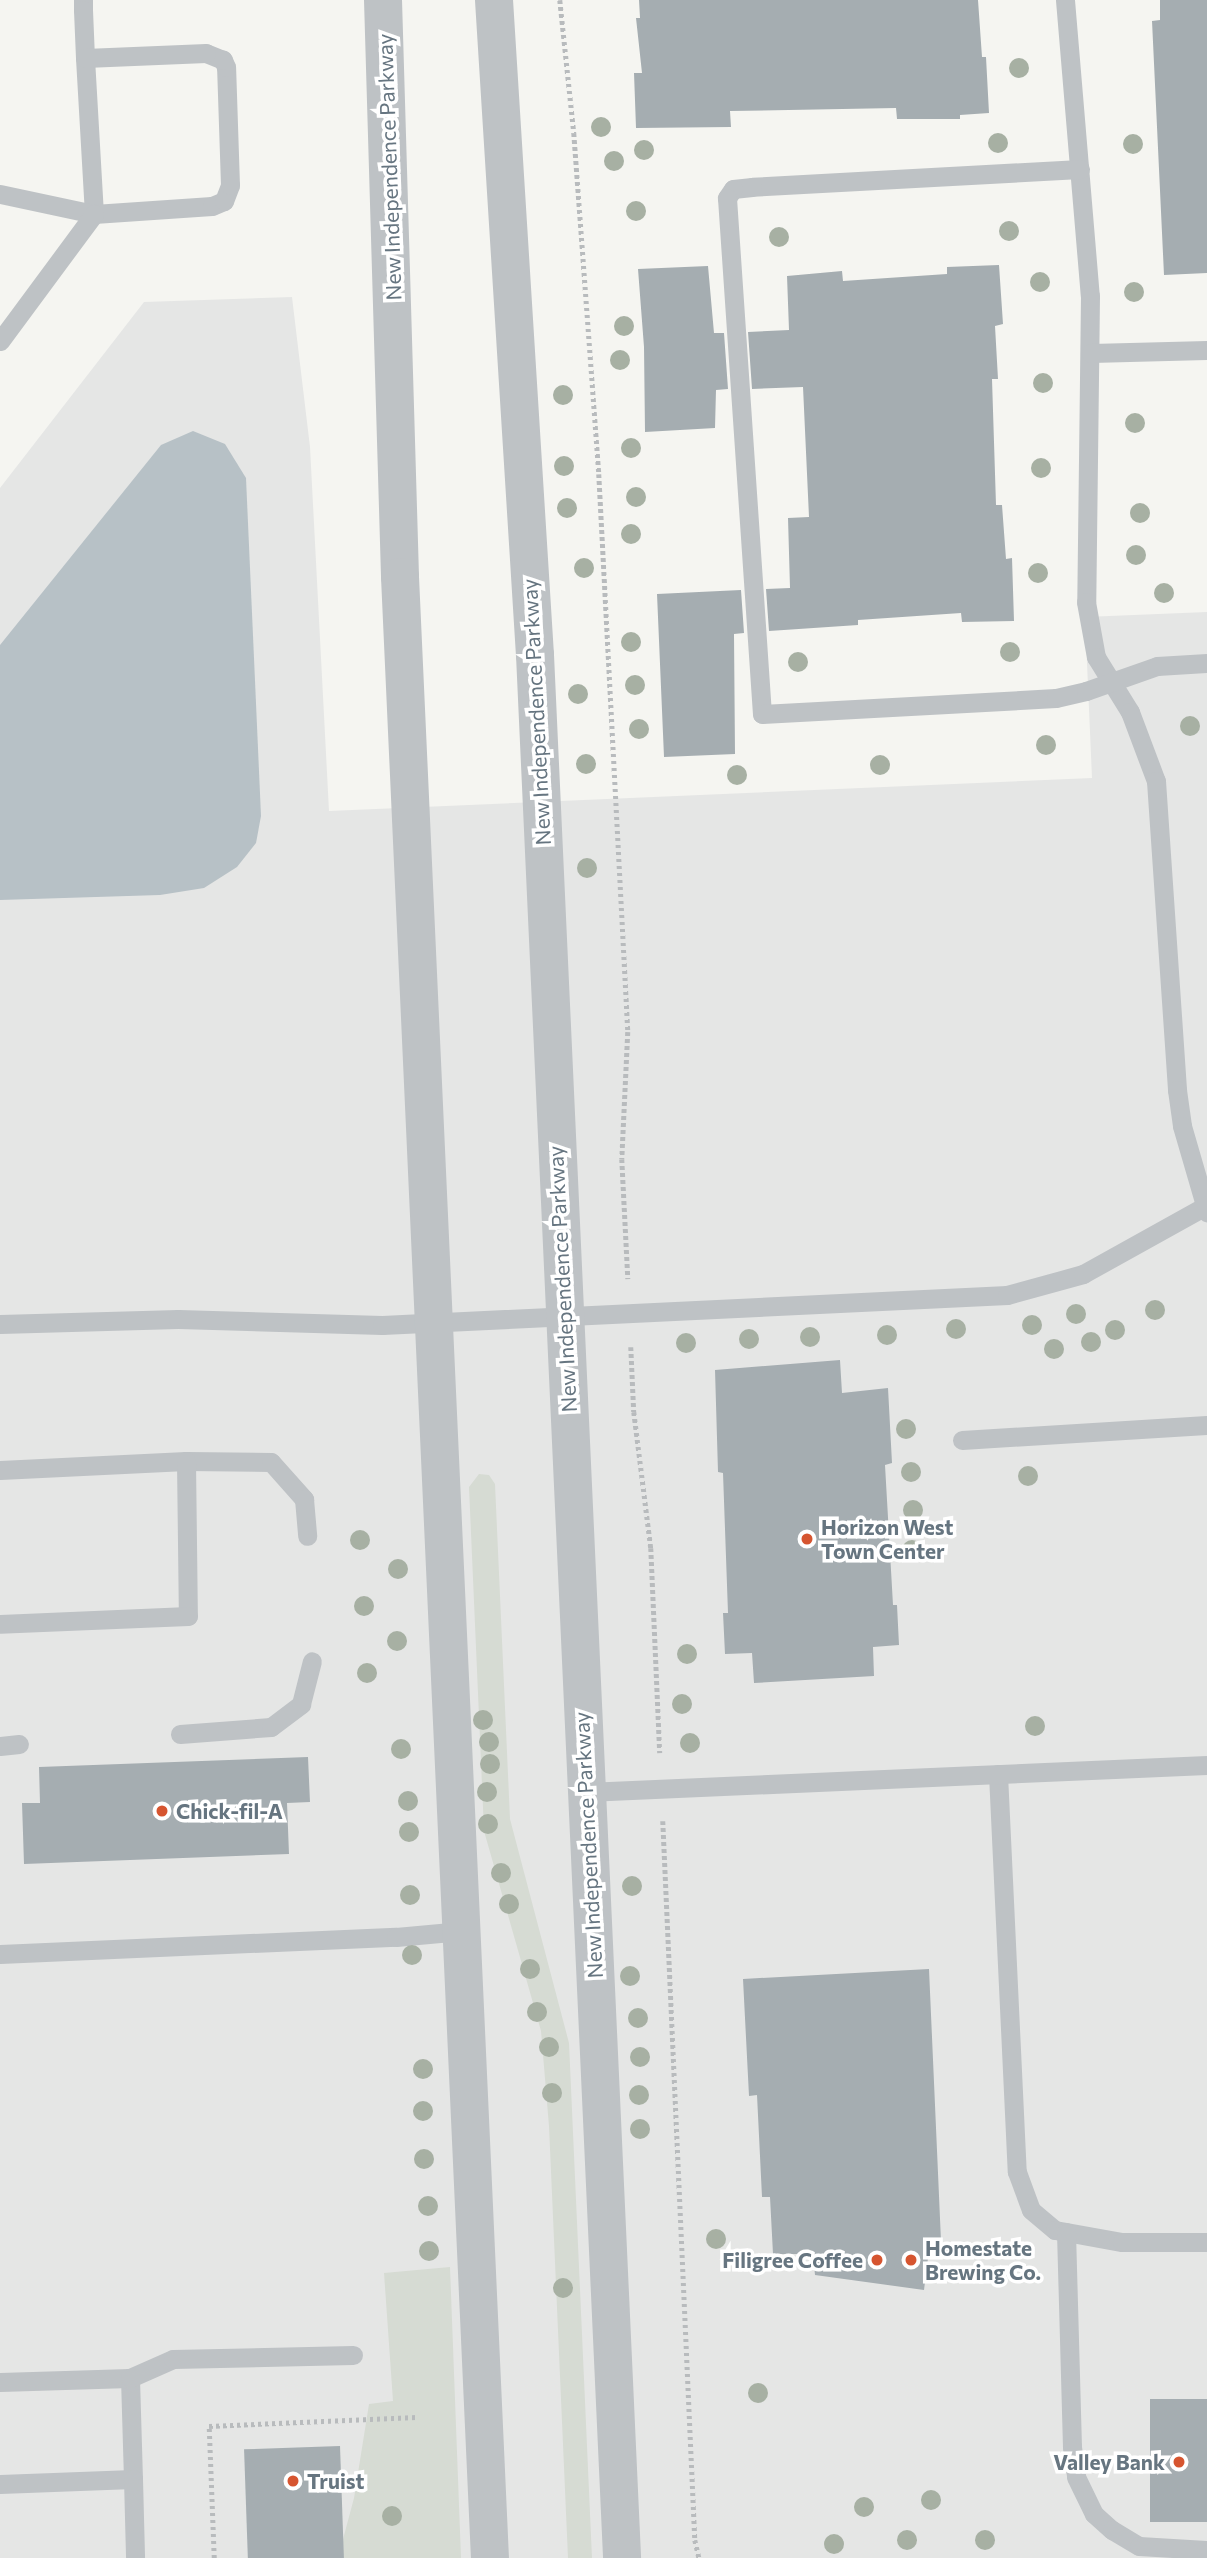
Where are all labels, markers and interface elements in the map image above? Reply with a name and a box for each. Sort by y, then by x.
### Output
street label: New Independence Parkway [372,33,406,301]
street label: New Independence Parkway [516,578,556,846]
street label: New Independence Parkway [542,1145,582,1413]
place label: Horizon West Town Center [821,1514,953,1564]
marker: Horizon West Town Center [799,1531,815,1547]
street label: New Independence Parkway [568,1711,608,1979]
place label: Chick-fil-A [176,1798,283,1824]
marker: Chick-fil-A [154,1803,170,1819]
place label: Homestate Brewing Co. [925,2235,1041,2285]
place label: Filigree Coffee [722,2247,863,2273]
marker: Filigree Coffee [869,2252,885,2268]
marker: Homestate Brewing Co. [903,2252,919,2268]
place label: Valley Bank [1053,2449,1165,2475]
marker: Valley Bank [1171,2454,1187,2470]
place label: Truist [307,2468,364,2494]
marker: Truist [285,2473,301,2489]

